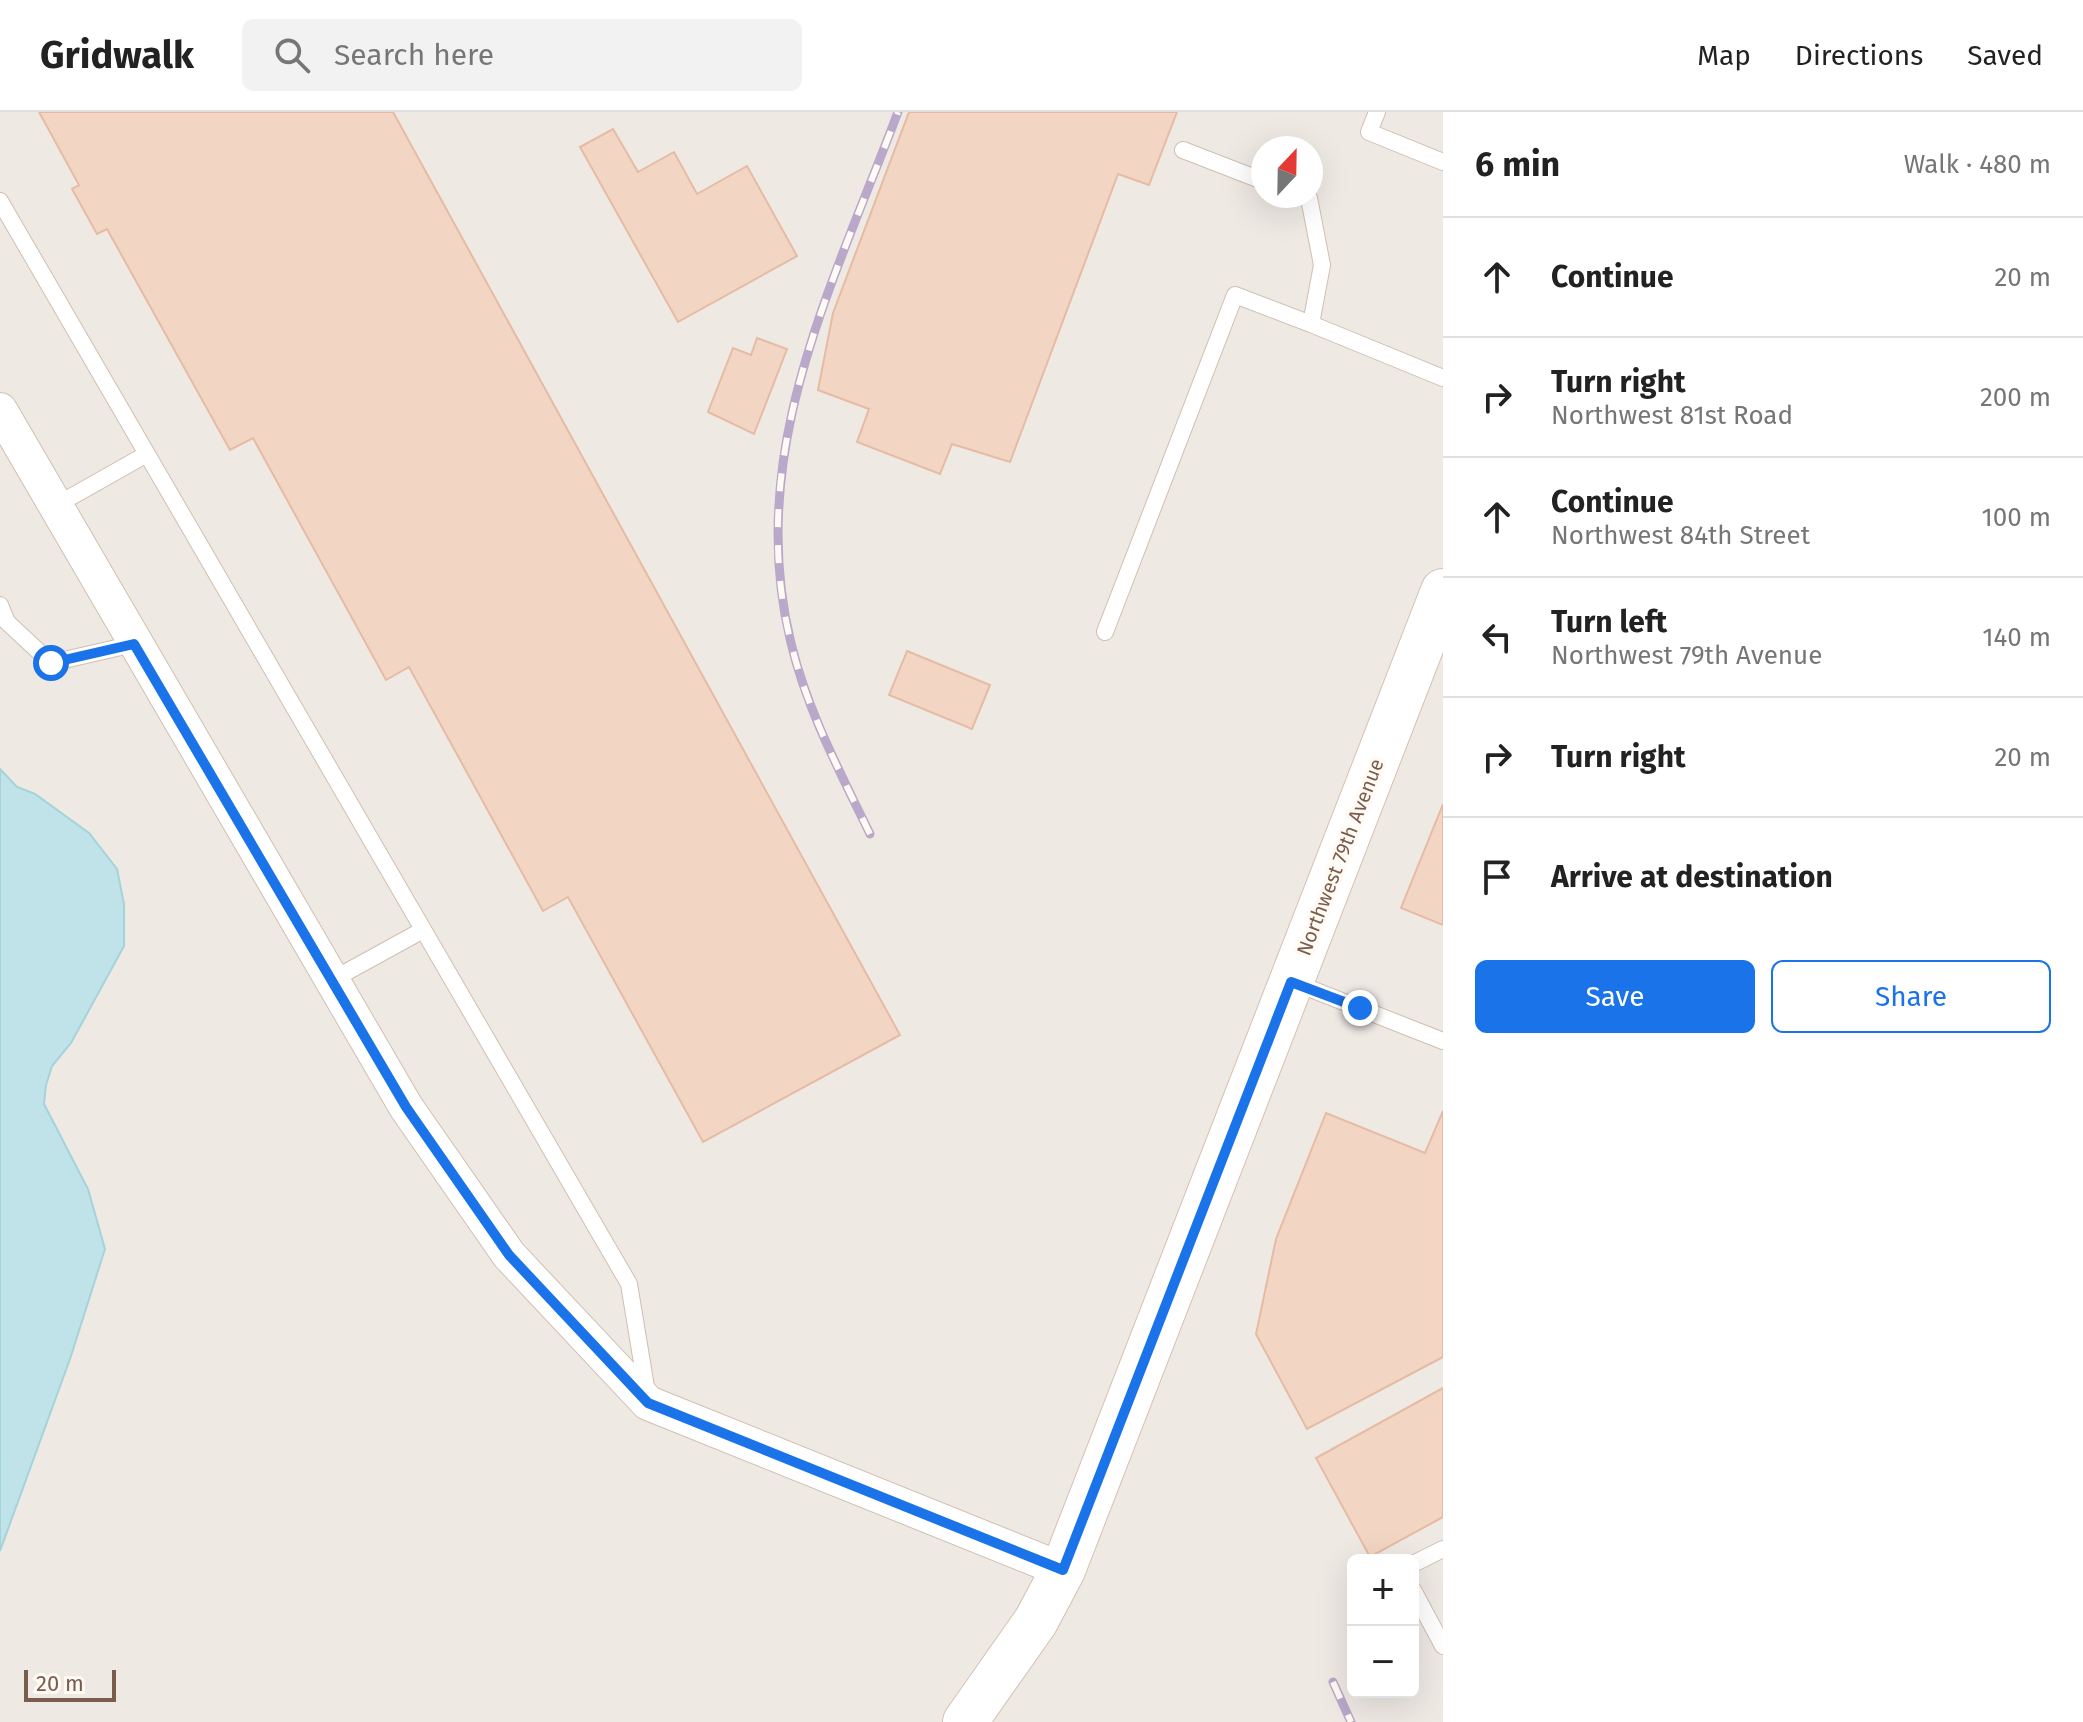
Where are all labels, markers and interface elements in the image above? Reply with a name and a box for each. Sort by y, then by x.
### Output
search box [242,19,802,91]
text: Gridwalk [40,32,194,78]
icon: search [270,33,314,77]
text: Search here [334,37,494,73]
text: Map [1697,39,1751,72]
text: Directions [1795,39,1923,72]
text: Saved [1967,39,2043,72]
north arrow [1251,136,1323,208]
text: 6 min [1475,144,1560,185]
text: Walk · 480 m [1904,149,2051,180]
icon: ahead [1475,255,1519,299]
text: Continue [1551,259,1674,295]
text: 20 m [1994,262,2051,293]
text: Turn right [1551,364,1686,400]
icon: right [1475,375,1519,419]
text: 200 m [1980,382,2051,413]
text: Northwest 81st Road [1551,400,1793,431]
text: Continue [1551,484,1674,520]
icon: ahead [1475,495,1519,539]
text: 100 m [1982,502,2051,533]
text: Northwest 84th Street [1551,520,1810,551]
text: Turn left [1551,604,1667,640]
icon: left [1475,615,1519,659]
text: 140 m [1982,622,2051,653]
text: Northwest 79th Avenue [1551,640,1822,671]
route start [33,645,69,681]
icon: right [1475,735,1519,779]
text: Turn right [1551,739,1686,775]
text: 20 m [1994,742,2051,773]
street label: Northwest 79th Avenue [1291,755,1389,959]
icon: arrive [1475,855,1519,899]
text: Arrive at destination [1551,859,1833,895]
button: Save [1475,960,1755,1033]
button: Share [1771,960,2051,1033]
route end [1342,990,1378,1026]
map controls [1347,1554,1419,1698]
button: + [1347,1554,1419,1626]
button: − [1347,1626,1419,1698]
scale bar [24,1666,116,1702]
text: 20 m [36,1670,84,1697]

